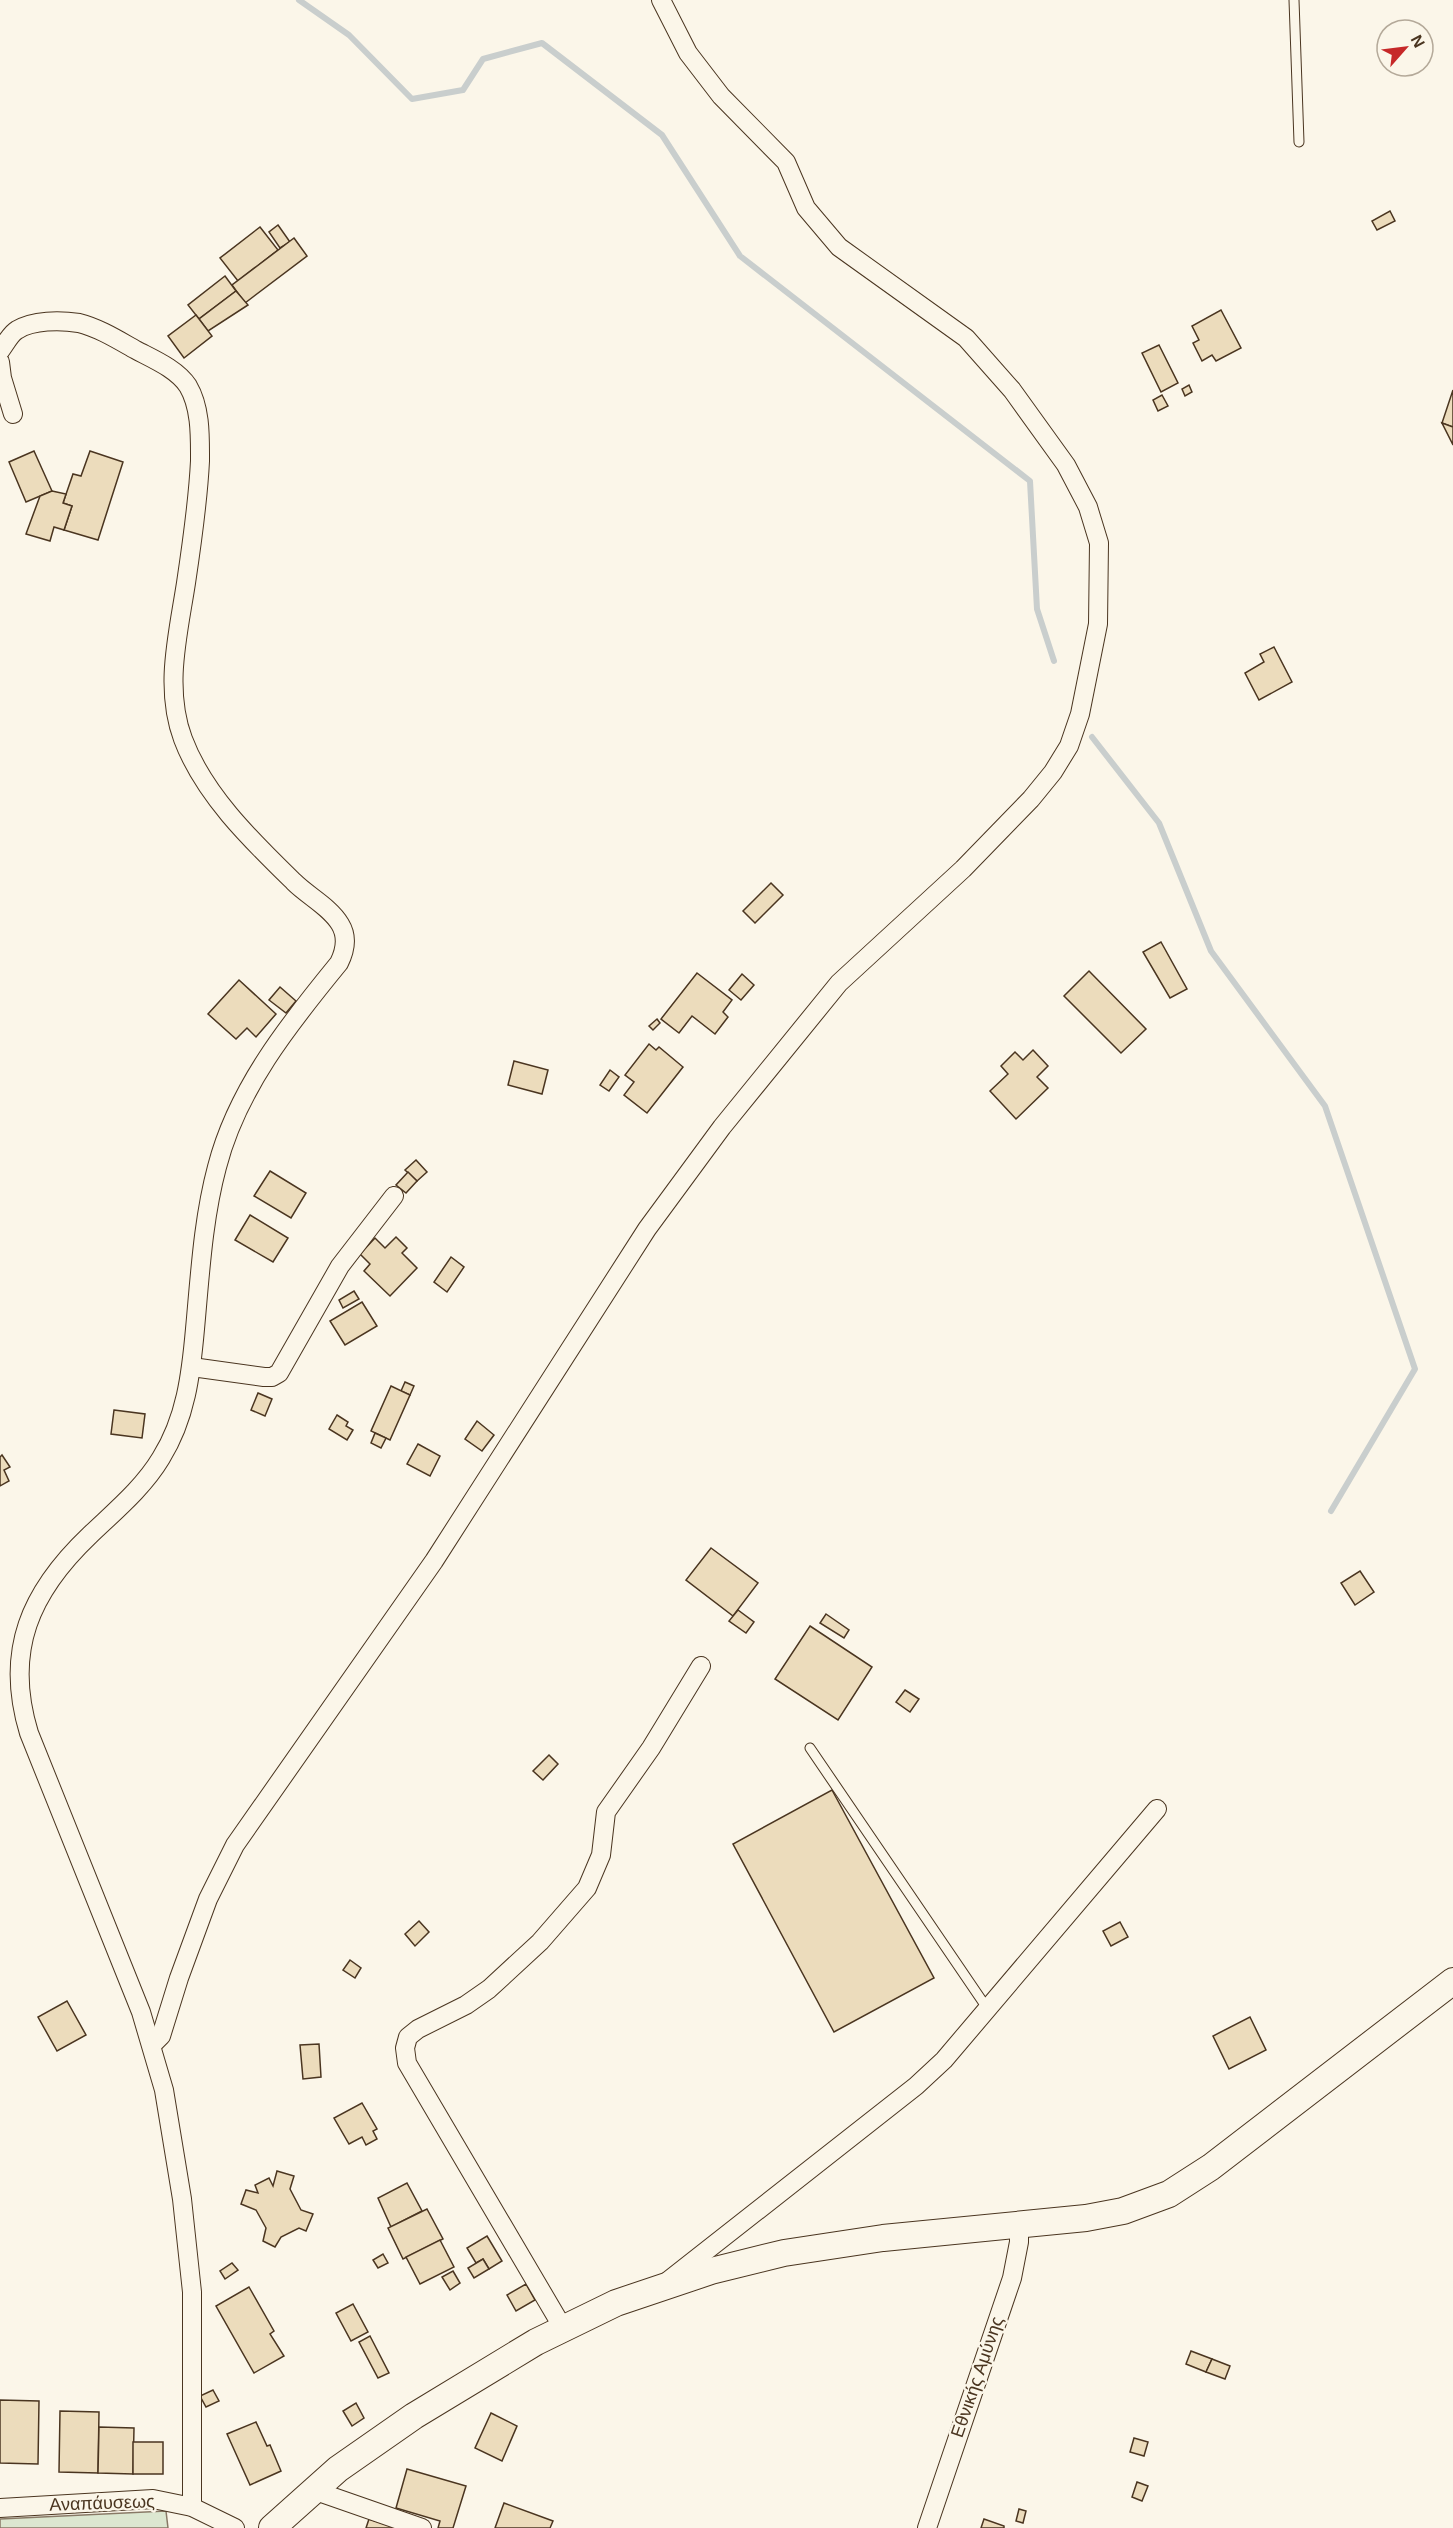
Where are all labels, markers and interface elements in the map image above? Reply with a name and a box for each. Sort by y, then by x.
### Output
north arrow [1375,18,1435,78]
text: N [1408,32,1428,50]
street label: Εθνικής Αμύνης [947,2314,1007,2440]
street label: Αναπάυσεως [49,2491,155,2515]

